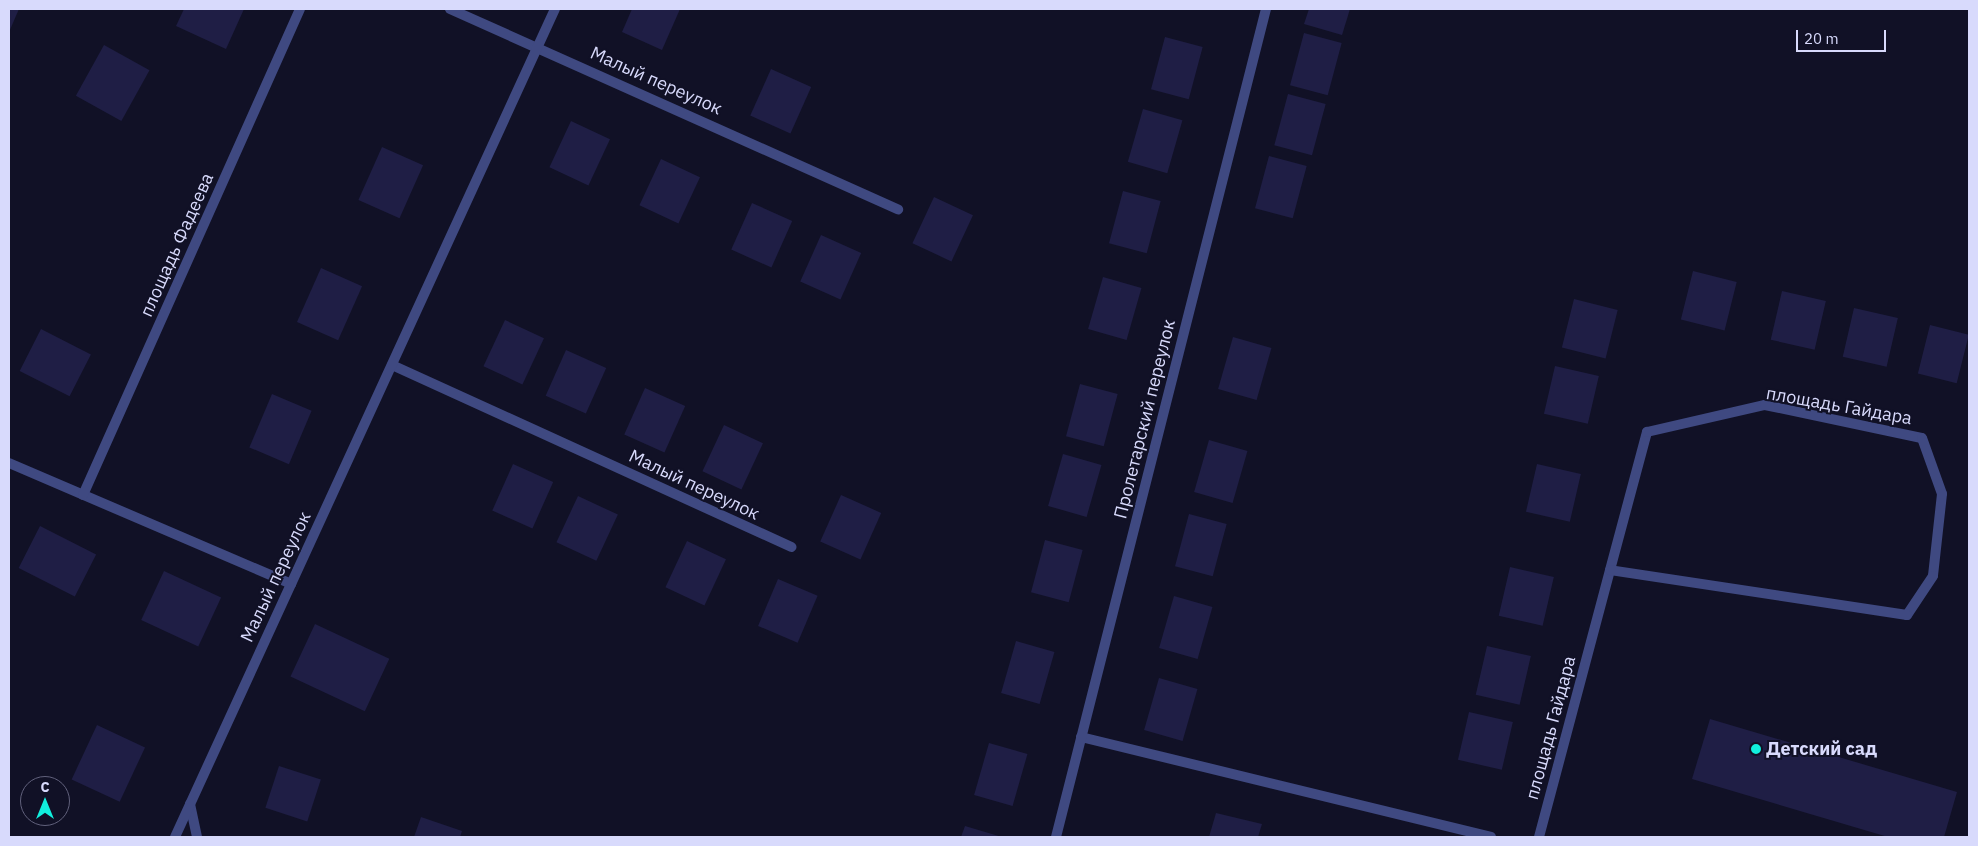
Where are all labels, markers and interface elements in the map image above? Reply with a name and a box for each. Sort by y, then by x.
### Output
scale bar [1798,20,1888,52]
text: 20 m [1804,29,1839,48]
street label: Малый переулок [587,42,725,120]
street label: площадь Фадеева [136,170,218,320]
street label: Пролетарский переулок [1110,317,1180,521]
street label: площадь Гайдара [1764,383,1914,429]
street label: Малый переулок [625,445,763,525]
street label: Малый переулок [236,508,316,646]
street label: площадь Гайдара [1521,654,1581,802]
place label: Детский сад [1766,738,1877,760]
marker: Детский сад [1750,743,1762,755]
north arrow [20,776,70,826]
text: С [40,778,50,796]

